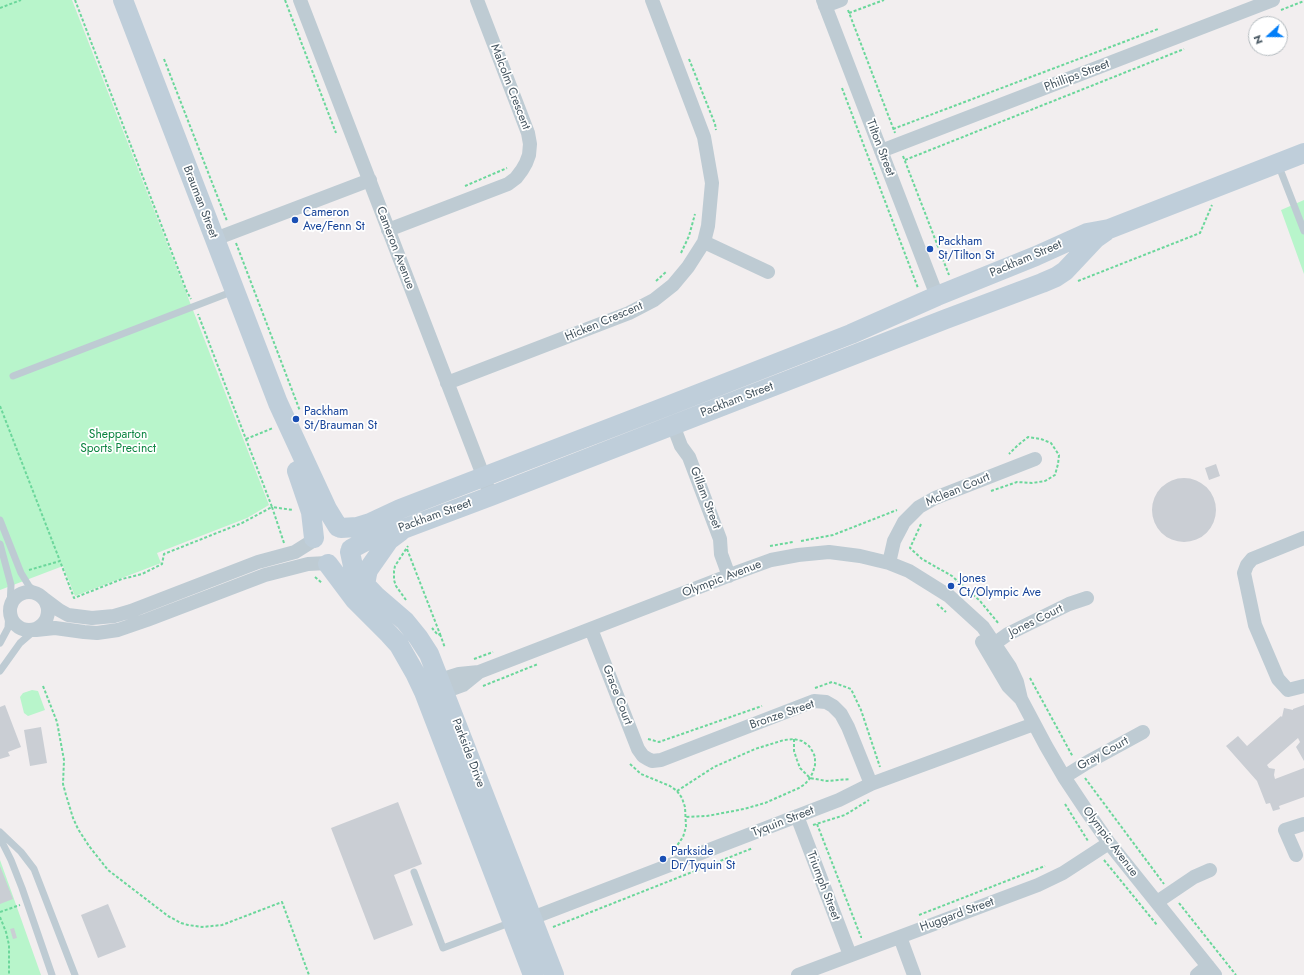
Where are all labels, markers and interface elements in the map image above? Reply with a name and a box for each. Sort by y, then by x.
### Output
north arrow [1248,16,1288,56]
text: N [1249,33,1267,47]
street label: Malcolm Crescent [487,42,533,132]
street label: Phillips Street [1042,57,1112,95]
street label: Tilton Street [863,118,897,178]
street label: Brauman Street [180,164,220,240]
street label: Cameron Avenue [373,205,417,291]
place label: Cameron Ave/Fenn St [303,206,365,234]
marker: Cameron Ave/Fenn St [290,215,300,225]
place label: Packham St/Tilton St [938,235,994,263]
street label: Packham Street [988,237,1064,281]
marker: Packham St/Tilton St [925,244,935,254]
street label: Hicken Crescent [563,299,645,345]
street label: Packham Street [699,380,775,420]
place label: Packham St/Brauman St [304,405,377,433]
marker: Packham St/Brauman St [291,414,301,424]
park label: Shepparton Sports Precinct [80,428,156,456]
street label: Gillam Street [687,465,723,531]
street label: Mclean Court [924,470,992,510]
street label: Packham Street [397,496,473,536]
street label: Olympic Avenue [680,557,764,601]
place label: Jones Ct/Olympic Ave [959,572,1041,600]
marker: Jones Ct/Olympic Ave [946,581,956,591]
street label: Jones Court [1007,602,1065,640]
street label: Grace Court [599,663,635,727]
street label: Bronze Street [748,697,816,733]
street label: Parkside Drive [448,717,488,789]
street label: Gray Court [1075,734,1131,774]
street label: Tyquin Street [750,804,816,840]
street label: Olympic Avenue [1079,804,1141,880]
place label: Parkside Dr/Tyquin St [671,845,735,873]
street label: Triumph Street [803,849,843,923]
marker: Parkside Dr/Tyquin St [658,854,668,864]
street label: Huggard Street [918,895,996,935]

